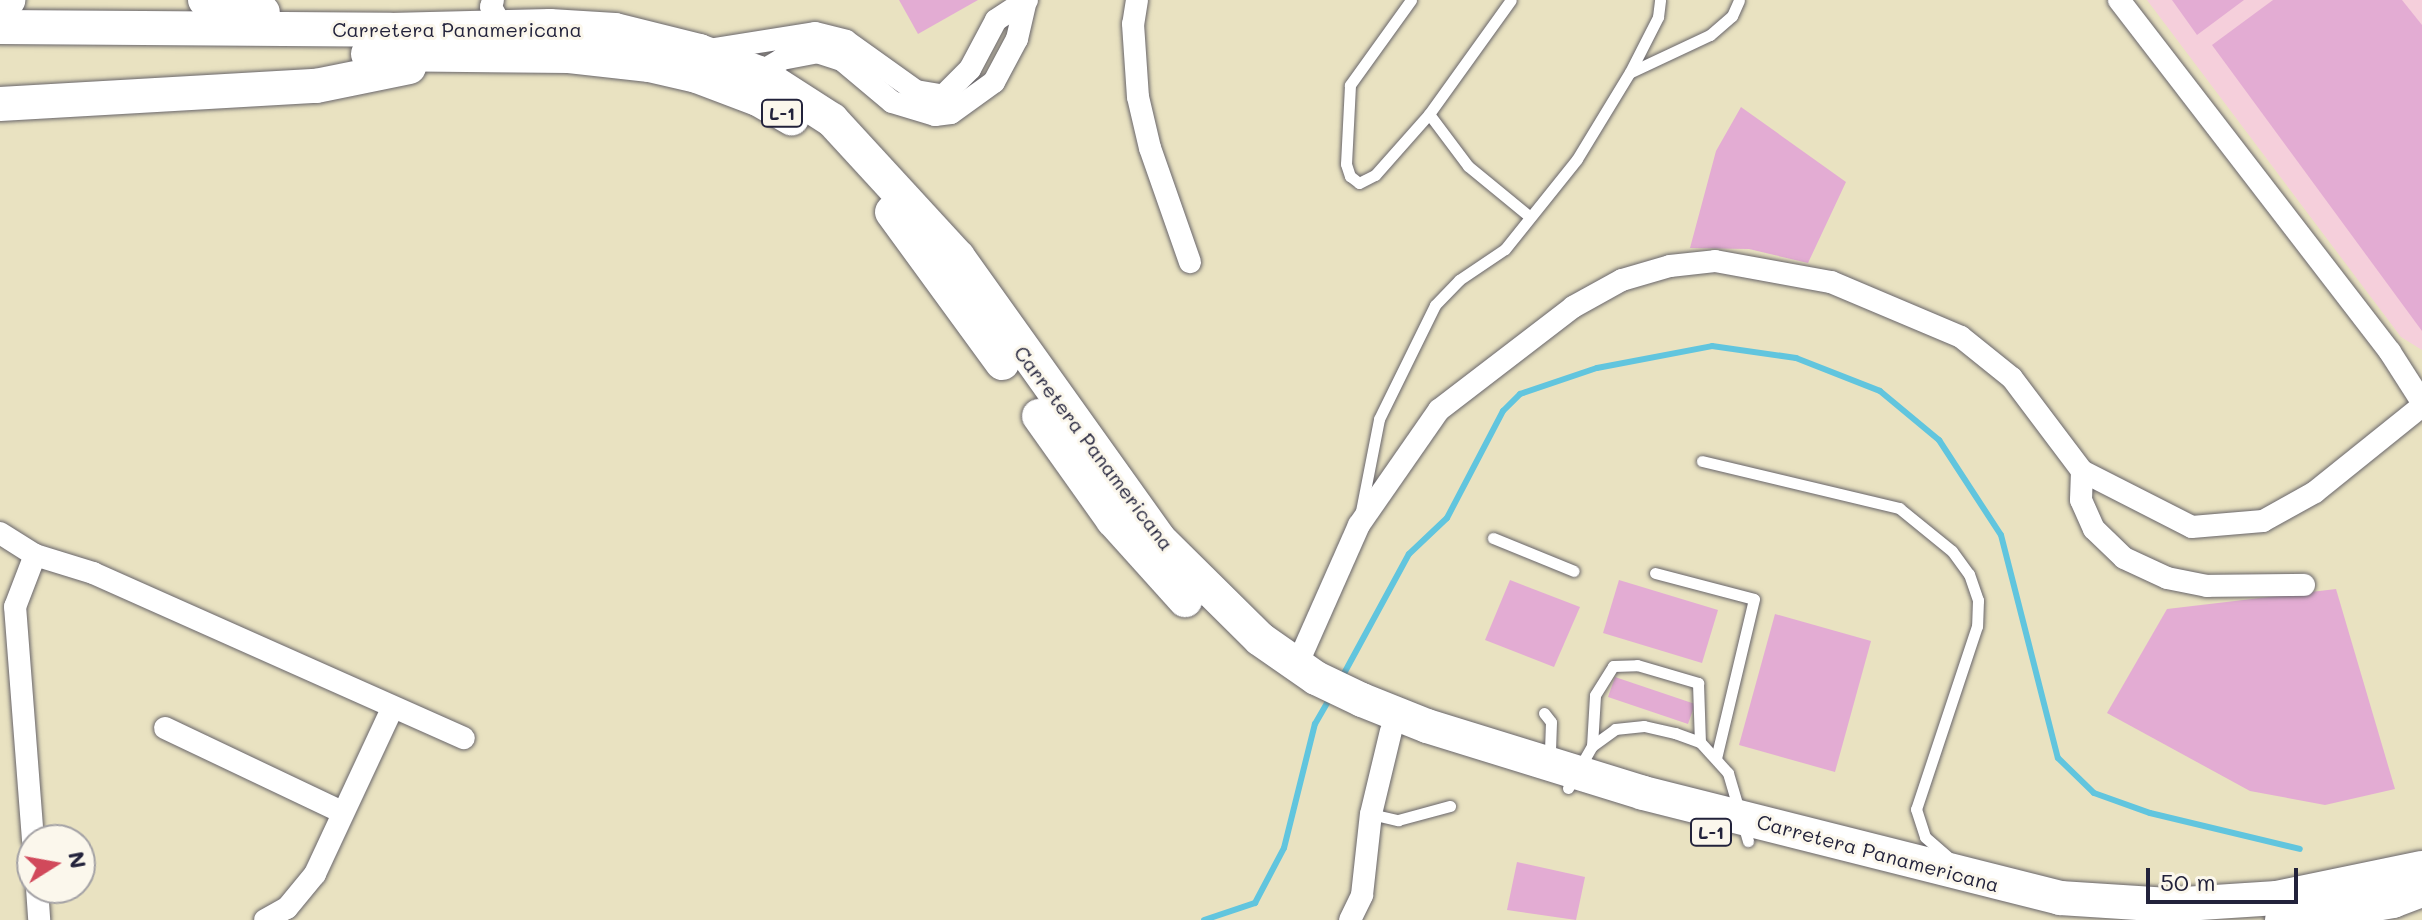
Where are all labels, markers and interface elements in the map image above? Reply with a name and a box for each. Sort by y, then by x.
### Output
street label: Carretera Panamericana [332,17,582,41]
road number: L-1 [760,99,804,127]
street label: Carretera Panamericana [1009,341,1179,555]
street label: Carretera Panamericana [1754,809,2002,897]
road number: L-1 [1689,818,1733,846]
north arrow [16,824,96,904]
text: N [62,849,94,871]
scale bar [2150,852,2302,902]
text: 50 m [2160,866,2216,897]

